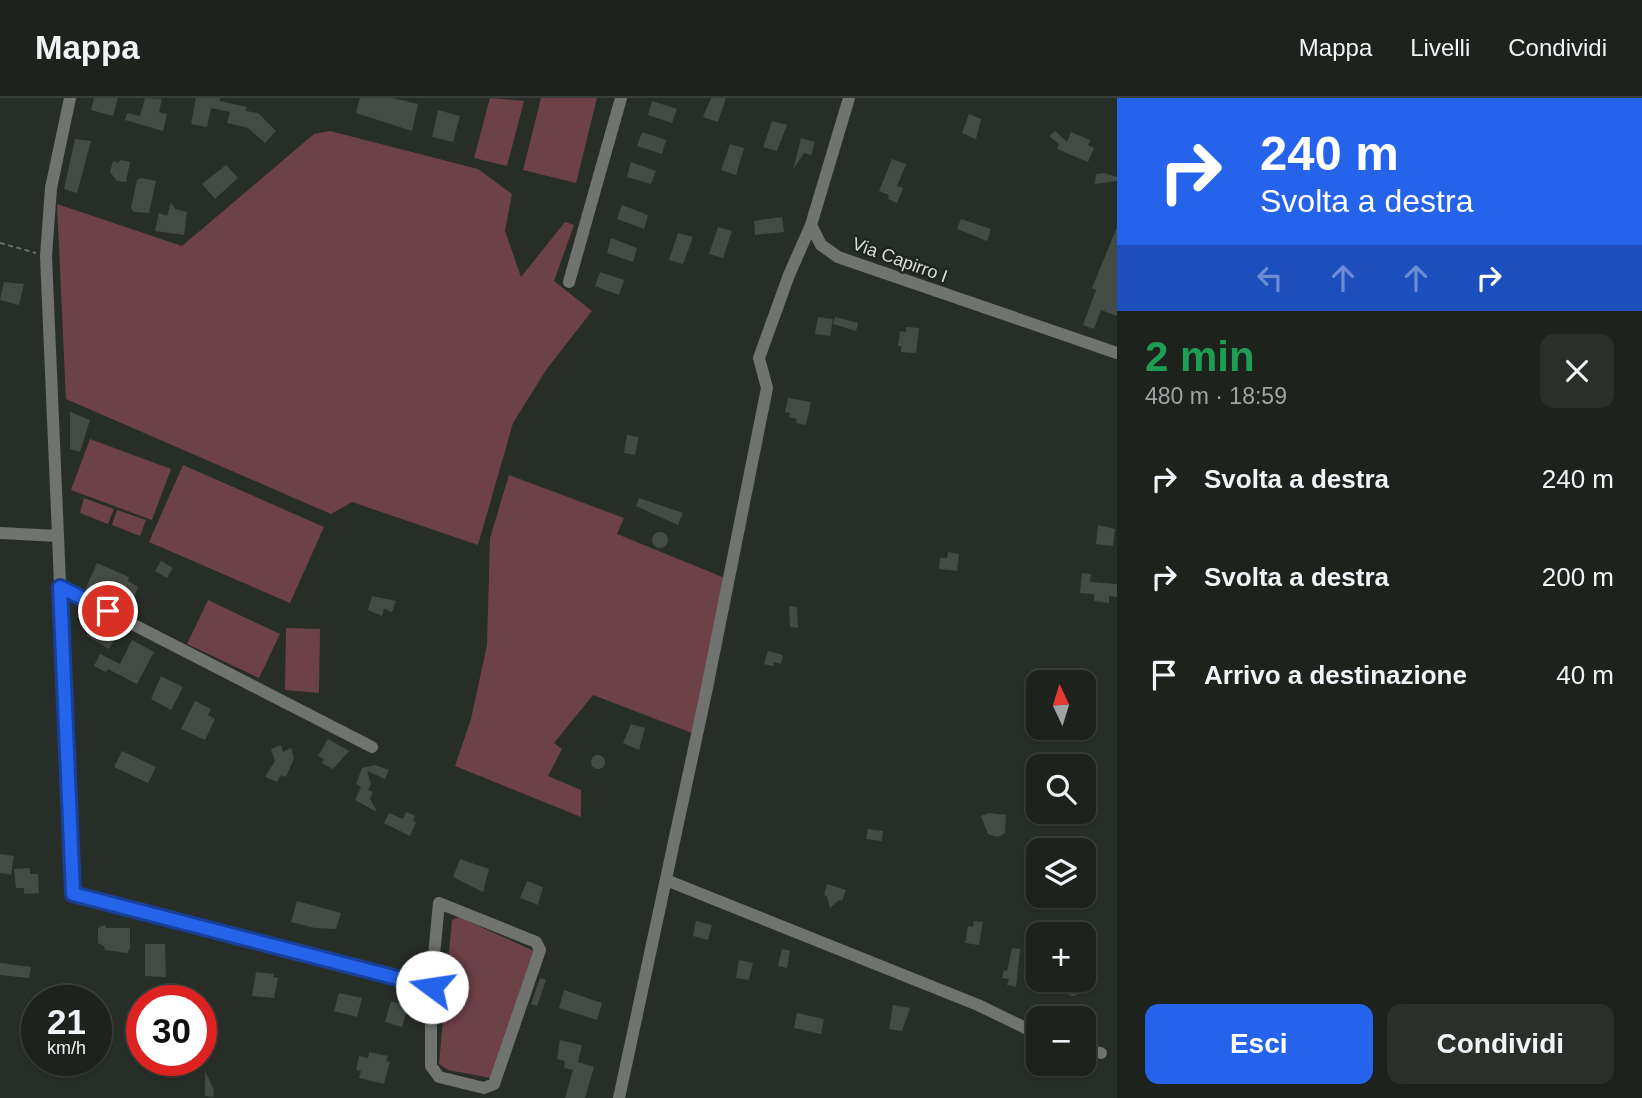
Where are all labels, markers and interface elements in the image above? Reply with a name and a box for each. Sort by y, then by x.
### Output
text: Mappa [35,29,140,66]
text: Mappa [1299,34,1372,61]
text: Livelli [1410,34,1470,61]
text: Condividi [1508,34,1607,61]
icon: right [1145,126,1236,217]
text: 240 m [1260,126,1399,180]
text: Svolta a destra [1260,183,1473,219]
street label: Via Capirro I [850,234,950,286]
icon: left [1251,259,1289,297]
icon: ahead [1324,259,1362,297]
icon: ahead [1397,259,1435,297]
icon: right [1470,259,1508,297]
text: 2 min [1145,333,1255,380]
button: close [1540,334,1614,408]
text: 480 m · 18:59 [1145,383,1287,409]
icon: right [1145,460,1183,498]
text: Svolta a destra [1204,464,1389,494]
text: 240 m [1542,464,1614,494]
icon: right [1145,558,1183,596]
text: Svolta a destra [1204,562,1389,592]
text: 200 m [1542,562,1614,592]
pin [78,581,138,641]
icon: arrive [89,592,127,630]
icon: arrive [1145,656,1183,694]
text: Arrivo a destinazione [1204,660,1467,690]
text: 40 m [1556,660,1614,690]
north arrow [1026,670,1096,740]
map controls [1026,670,1096,1076]
button: search [1026,754,1096,824]
button: layers [1026,838,1096,908]
button: + [1026,922,1096,992]
position arrow [395,950,469,1024]
speed limit sign: 30 [126,985,217,1076]
text: 21 [47,1002,86,1041]
button: Esci [1145,1004,1373,1084]
button: Condividi [1387,1004,1614,1084]
button: − [1026,1006,1096,1076]
text: km/h [47,1038,86,1058]

